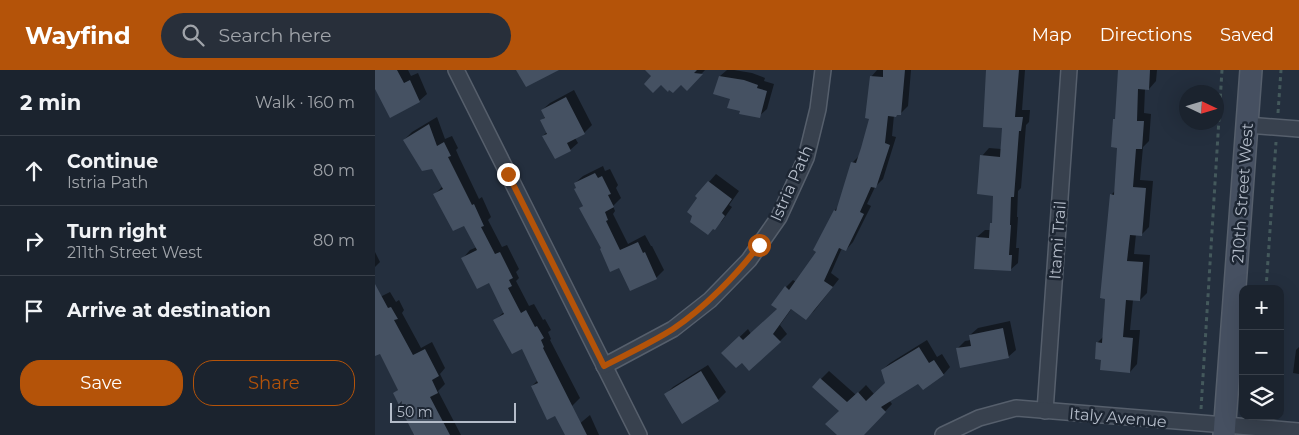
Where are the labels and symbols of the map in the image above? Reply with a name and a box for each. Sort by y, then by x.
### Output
north arrow [1179,85,1224,130]
street label: 210th Street West [1228,122,1257,264]
street label: Istria Path [766,142,817,224]
route end [497,163,520,186]
street label: Itami Trail [1045,200,1070,280]
route start [748,234,771,257]
scale bar [390,400,516,423]
street label: Italy Avenue [1068,404,1168,431]

